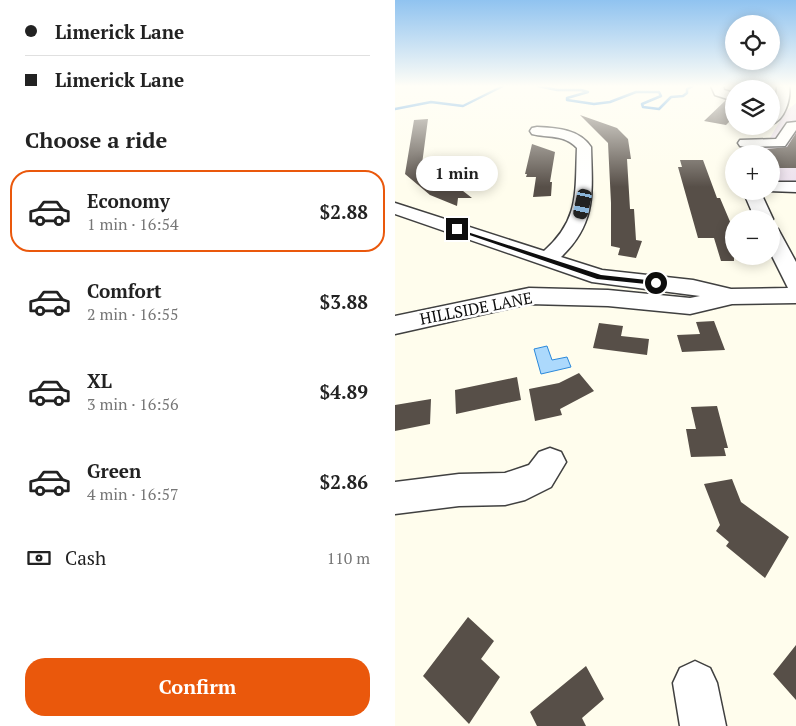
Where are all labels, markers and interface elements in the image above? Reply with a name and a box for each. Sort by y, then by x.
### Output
map controls [725,15,780,265]
button: locate [725,15,780,70]
text: Limerick Lane [55,19,184,44]
text: Limerick Lane [55,67,184,92]
button: layers [725,80,780,135]
text: Choose a ride [25,125,167,154]
button: + [725,145,780,200]
callout: 1 min [416,156,498,192]
text: 1 min [435,162,479,184]
text: Economy [87,188,170,213]
car [572,188,593,220]
icon: car [27,189,72,234]
text: $2.88 [319,199,368,224]
button: − [725,210,780,265]
text: 1 min · 16:54 [87,213,179,235]
route end [446,218,468,240]
route start [645,272,667,294]
text: Comfort [87,278,162,303]
icon: car [27,279,72,324]
street label: HILLSIDE LANE [418,286,534,330]
text: $3.88 [319,289,368,314]
text: 2 min · 16:55 [87,303,179,325]
text: XL [87,368,112,393]
icon: car [27,369,72,414]
text: $4.89 [319,379,368,404]
text: 3 min · 16:56 [87,393,179,415]
text: Green [87,458,141,483]
icon: car [27,459,72,504]
text: $2.86 [319,469,368,494]
text: 4 min · 16:57 [87,483,179,505]
icon: cash [25,544,53,572]
text: Cash [65,545,106,570]
text: 110 m [327,547,370,569]
button: Confirm [25,658,370,716]

